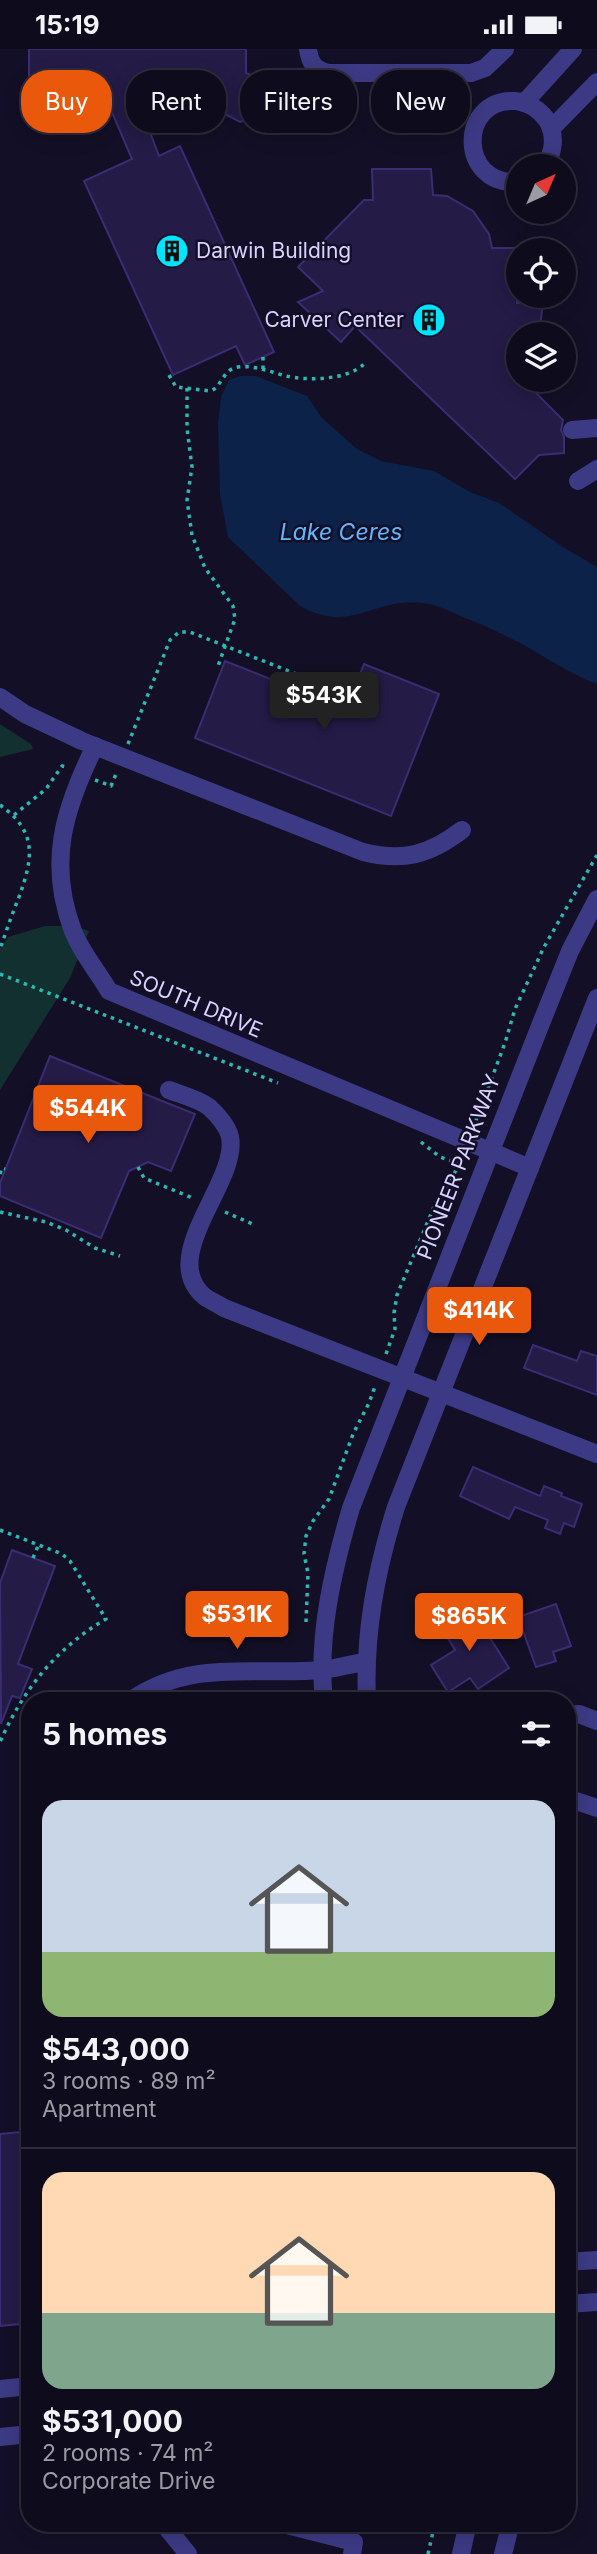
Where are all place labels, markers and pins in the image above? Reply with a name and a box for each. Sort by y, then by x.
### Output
building icon: Darwin Building [153,232,191,270]
place label: Darwin Building [196,238,351,263]
building icon: Carver Center [410,301,448,339]
place label: Carver Center [264,307,404,332]
pin: $543K [275,673,373,732]
pin: $544K [39,1085,137,1145]
pin: $414K [430,1287,528,1347]
pin: $531K [188,1591,286,1651]
pin: $865K [420,1593,518,1653]

